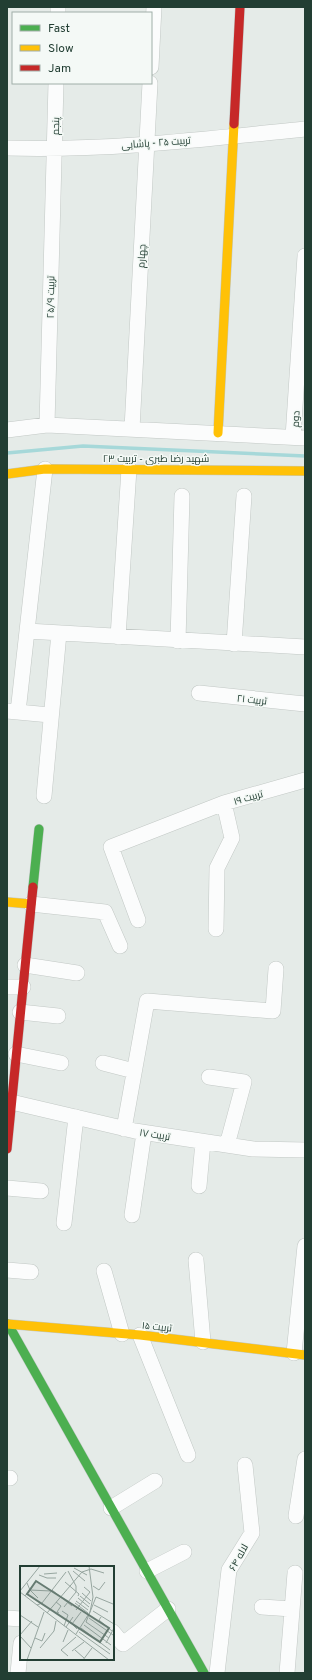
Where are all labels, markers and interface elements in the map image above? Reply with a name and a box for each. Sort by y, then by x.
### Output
legend [12,12,152,84]
text: Fast [48,21,70,37]
text: Slow [48,41,74,57]
text: Jam [48,61,71,77]
street label: پنجم [50,116,63,135]
street label: تربیت ۲۵ - پاشایی [121,135,192,152]
street label: چهارم [135,244,150,268]
street label: تربیت ۲۵/۹ [45,275,58,318]
street label: دوم [289,410,304,428]
street label: شهید رضا طبری - تربیت ۲۳ [103,453,209,466]
street label: تربیت ۲۱ [236,692,268,709]
street label: تربیت ۱۹ [232,788,265,809]
street label: تربیت ۱۷ [138,1127,171,1144]
street label: تربیت ۱۵ [141,1319,173,1336]
street label: لاله ۶۴ [227,1542,252,1573]
inset map [20,1566,114,1660]

